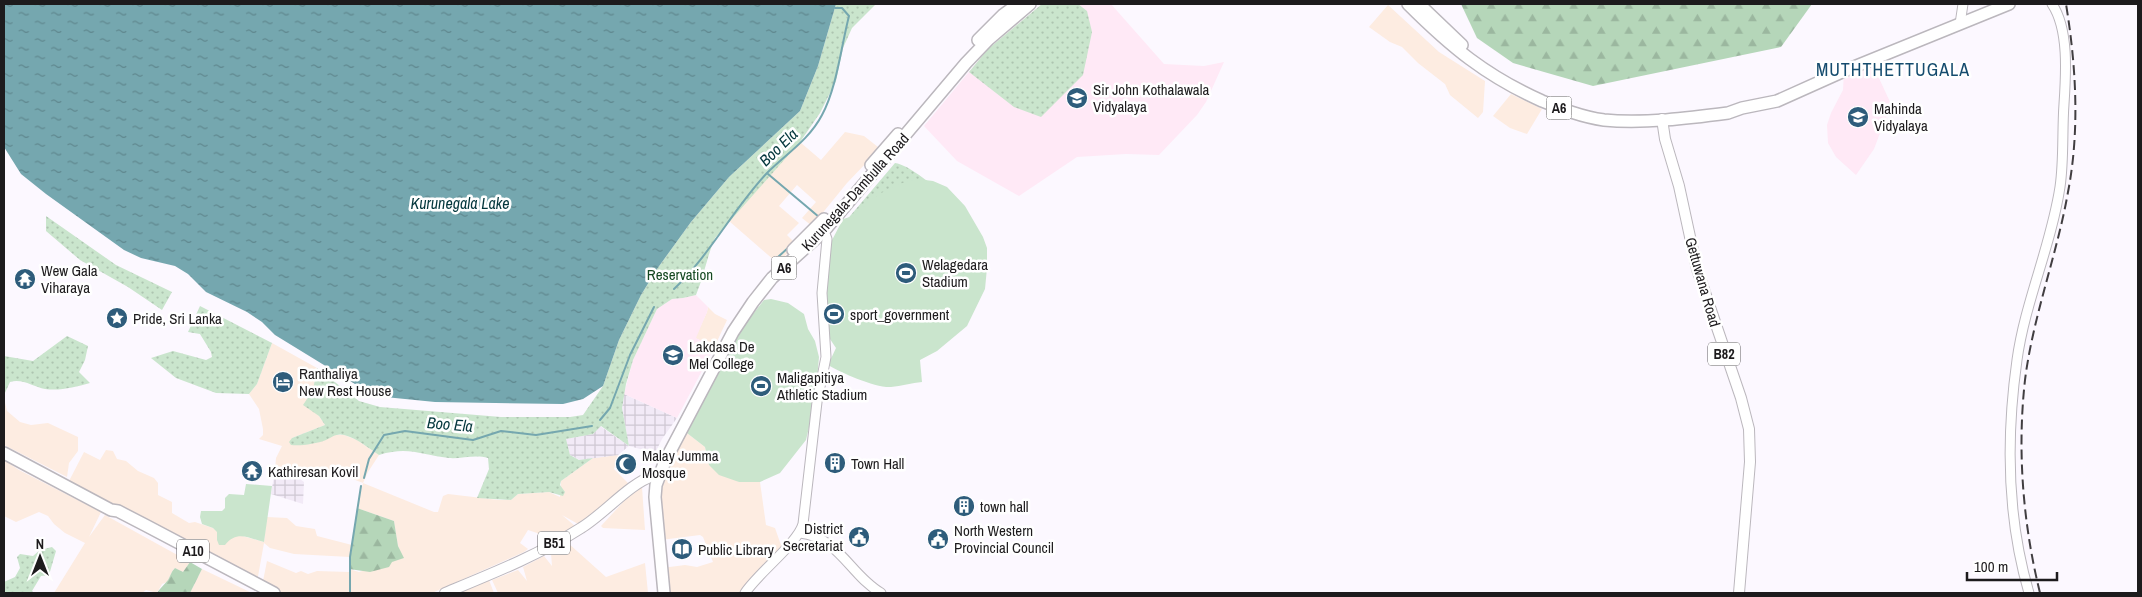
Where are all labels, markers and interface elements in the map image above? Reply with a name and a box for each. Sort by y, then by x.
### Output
district label: MUTHTHETTUGALA [1816,57,1970,82]
place label: Sir John Kothalawala Vidyalaya [1093,79,1209,117]
school or university icon: Sir John Kothalawala Vidyalaya [1065,86,1089,110]
road number: A6 [1546,96,1572,120]
place label: Mahinda Vidyalaya [1874,98,1928,136]
school or university icon: Mahinda Vidyalaya [1846,105,1870,129]
water label: Boo Ela [754,123,802,171]
street label: Kurunegala-Dambulla Road [796,129,914,255]
water label: Kurunegala Lake [410,192,510,214]
street label: Gettuwana Road [1680,235,1726,329]
place label: Welagedara Stadium [922,254,988,292]
road number: A6 [772,256,796,280]
place label: Wew Gala Viharaya [41,260,98,298]
sports icon: Welagedara Stadium [894,261,918,285]
park label: Reservation [647,264,713,285]
temple icon: Wew Gala Viharaya [13,267,37,291]
sports icon: sport_government [822,302,846,326]
place label: sport_government [850,304,950,325]
place icon: Pride, Sri Lanka [105,306,129,330]
place label: Pride, Sri Lanka [133,308,222,329]
place label: Lakdasa De Mel College [689,336,755,374]
road number: B82 [1708,342,1740,366]
school or university icon: Lakdasa De Mel College [661,343,685,367]
place label: Ranthaliya New Rest House [299,363,391,401]
place label: Maligapitiya Athletic Stadium [776,367,867,405]
hotel icon: Ranthaliya New Rest House [271,370,295,394]
sports icon: Maligapitiya Athletic Stadium [749,374,773,398]
water label: Boo Ela [426,411,474,437]
place label: Malay Jumma Mosque [642,445,719,483]
building icon: Town Hall [823,451,847,475]
mosque icon: Malay Jumma Mosque [614,452,638,476]
place label: Town Hall [851,453,904,474]
temple icon: Kathiresan Kovil [240,459,264,483]
place label: Kathiresan Kovil [268,461,358,482]
building icon: town hall [952,494,976,518]
place label: town hall [980,496,1029,517]
place label: District Secretariat [783,518,844,556]
place label: North Western Provincial Council [954,520,1054,558]
public building icon: District Secretariat [847,525,871,549]
public building icon: North Western Provincial Council [926,527,950,551]
north arrow [15,532,65,582]
road number: B51 [538,532,570,554]
text: N [36,535,44,553]
library icon: Public Library [670,537,694,561]
place label: Public Library [698,539,775,560]
road number: A10 [177,540,209,562]
scale bar [1967,550,2057,582]
text: 100 m [1974,556,2008,577]

